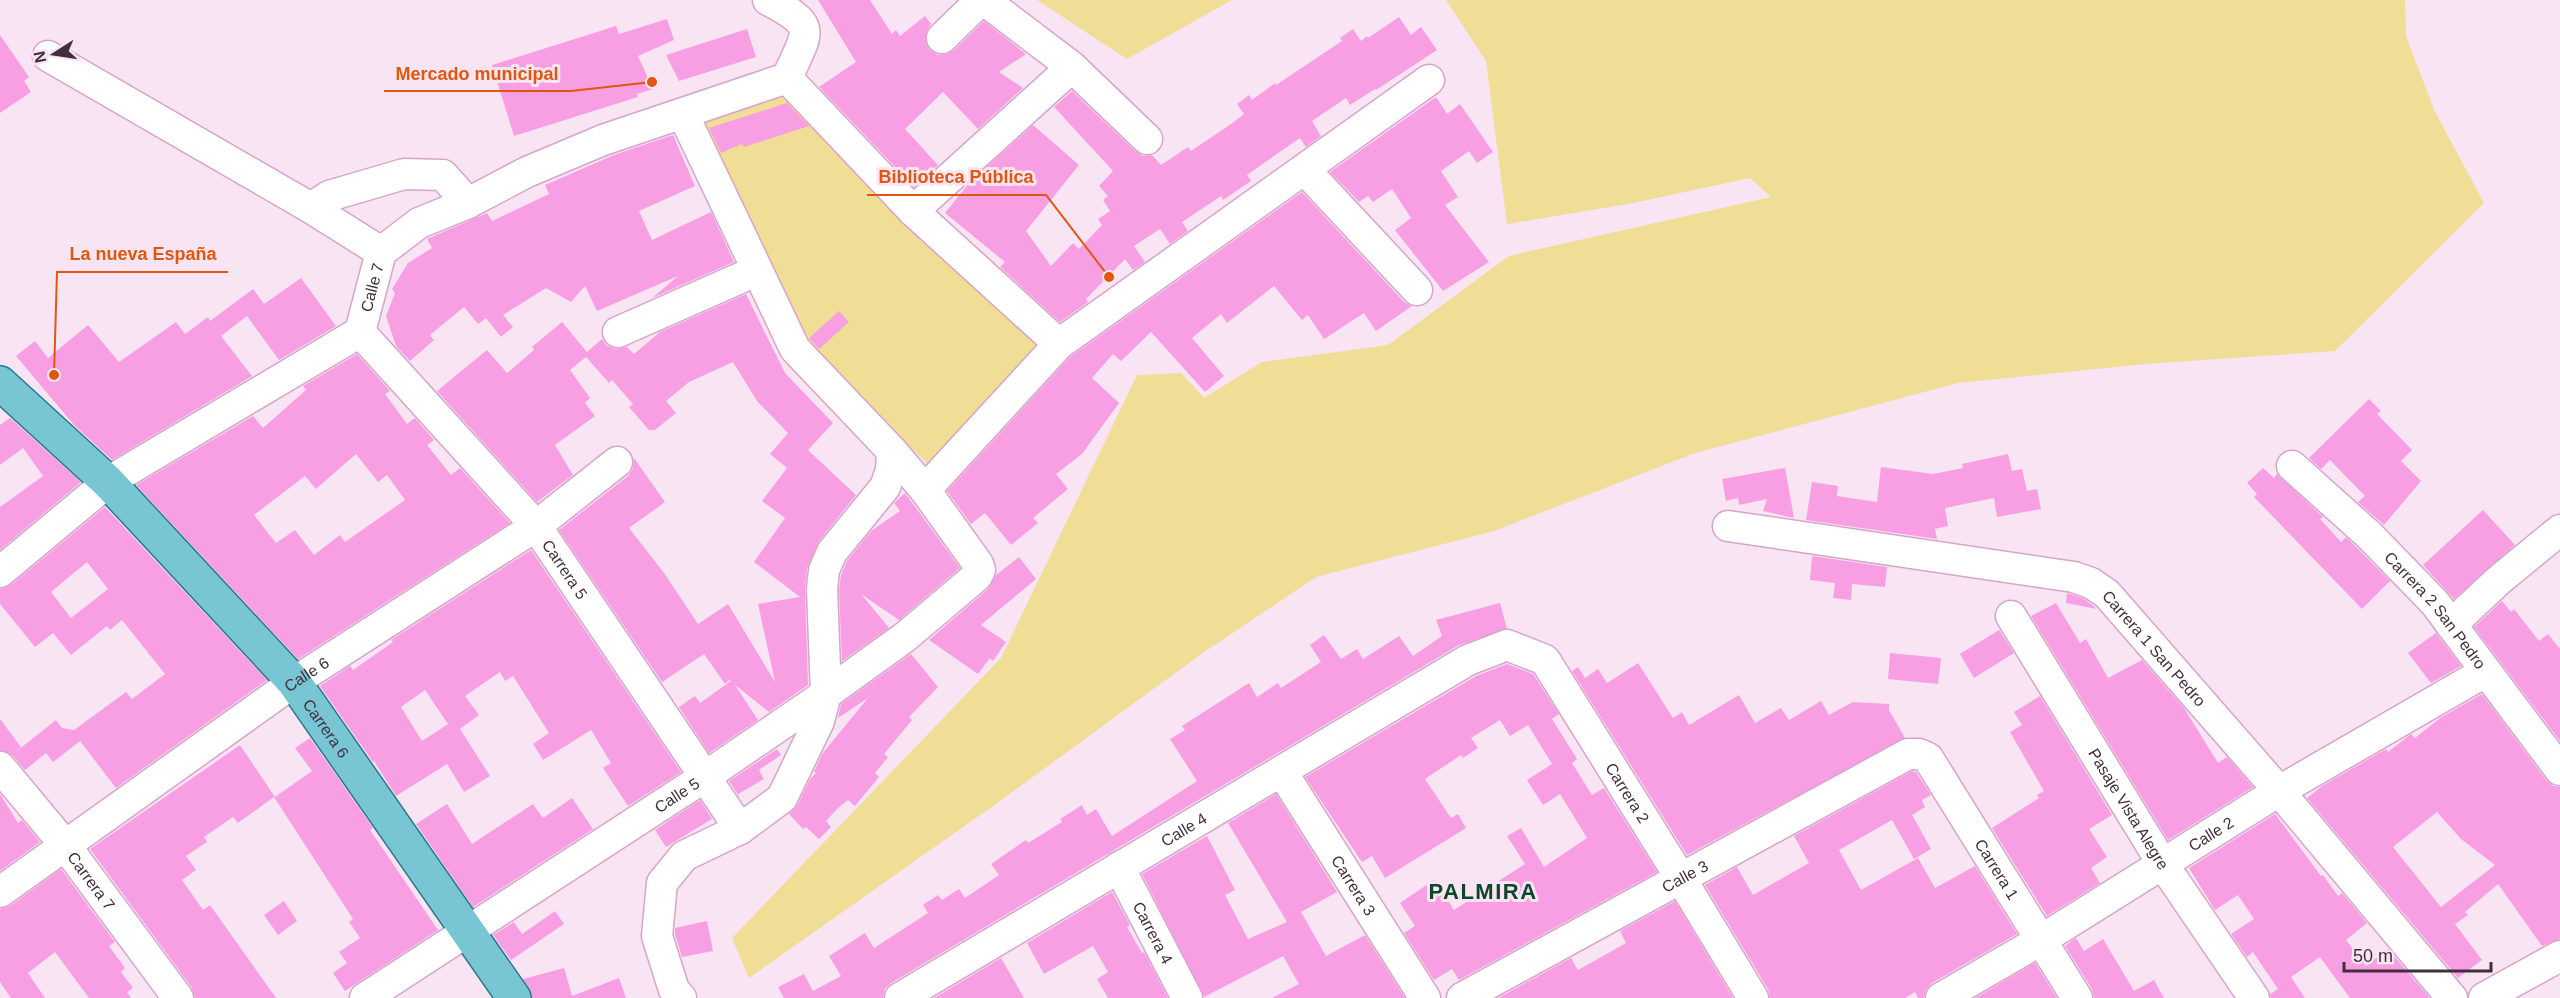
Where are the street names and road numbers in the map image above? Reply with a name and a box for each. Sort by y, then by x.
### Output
street label: Calle 7 [358,261,387,314]
street label: Carrera 5 [539,537,591,602]
street label: Carrera 2 San Pedro [2381,549,2489,672]
street label: Carrera 1 San Pedro [2099,587,2209,710]
street label: Calle 6 [281,654,332,695]
street label: Carrera 6 [300,696,352,761]
street label: Pasaje Vista Alegre [2085,746,2172,873]
street label: Carrera 2 [1602,760,1652,826]
street label: Calle 5 [651,775,703,816]
street label: Calle 4 [1158,810,1210,850]
street label: Calle 2 [2185,814,2237,855]
street label: Carrera 1 [1971,836,2022,903]
street label: Carrera 7 [64,849,118,913]
street label: Carrera 3 [1328,852,1379,919]
street label: Calle 3 [1659,857,1711,896]
street label: Carrera 4 [1130,899,1176,967]

